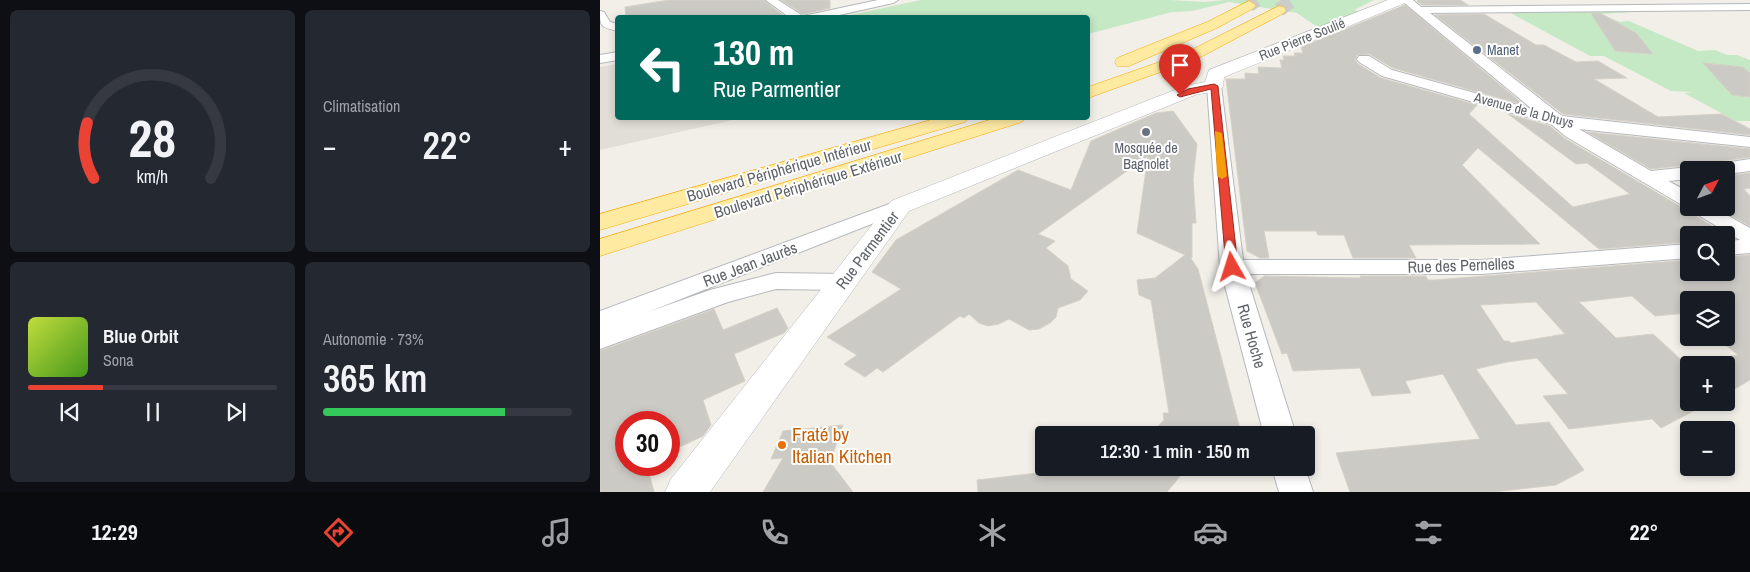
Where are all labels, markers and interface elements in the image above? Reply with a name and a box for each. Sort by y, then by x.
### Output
street label: Rue Pierre Soulié [1256,14,1348,64]
text: 130 m [713,29,794,76]
icon: left [630,35,695,100]
place label: Manet [1487,41,1519,59]
pin [1159,44,1201,95]
marker: Manet [1471,44,1483,56]
icon: arrive [1166,51,1194,79]
text: Rue Parmentier [713,74,840,104]
street label: Avenue de la Dhuys [1471,88,1576,132]
text: Climatisation [323,95,400,117]
text: 28 [129,103,176,173]
text: 22° [423,120,472,171]
marker: Mosquée de Bagnolet [1140,126,1152,138]
text: − [323,127,336,165]
text: + [559,127,572,165]
street label: Boulevard Périphérique Intérieur [684,133,874,207]
place label: Mosquée de Bagnolet [1114,139,1178,173]
street label: Boulevard Périphérique Extérieur [711,145,905,223]
north arrow [1680,161,1735,216]
map controls [1680,161,1735,476]
text: km/h [137,165,168,189]
street label: Rue Parmentier [830,206,904,294]
button: search [1680,226,1735,281]
street label: Rue Jean Jaurès [700,236,800,292]
position arrow [1205,240,1257,292]
street label: Rue des Pernelles [1407,252,1515,278]
button: layers [1680,291,1735,346]
street label: Rue Hoche [1232,301,1272,371]
text: Blue Orbit [103,323,178,349]
text: Autonomie · 73% [323,328,424,350]
text: Sona [103,349,134,371]
text: 365 km [323,353,427,404]
button: + [1680,356,1735,411]
icon: previous [56,398,84,426]
icon: pause [139,398,167,426]
icon: next [222,398,250,426]
speed limit sign: 30 [615,411,680,476]
place label: Fraté by Italian Kitchen [792,421,892,469]
button: − [1680,421,1735,476]
text: 12:30 · 1 min · 150 m [1100,438,1250,464]
marker: Fraté by Italian Kitchen [776,439,788,451]
icon: directions [321,515,356,550]
icon: music [539,515,574,550]
icon: phone [757,515,792,550]
icon: climate [975,515,1010,550]
icon: car [1193,515,1228,550]
icon: filters [1411,515,1446,550]
text: 12:29 [92,517,138,547]
text: 22° [1629,517,1658,547]

